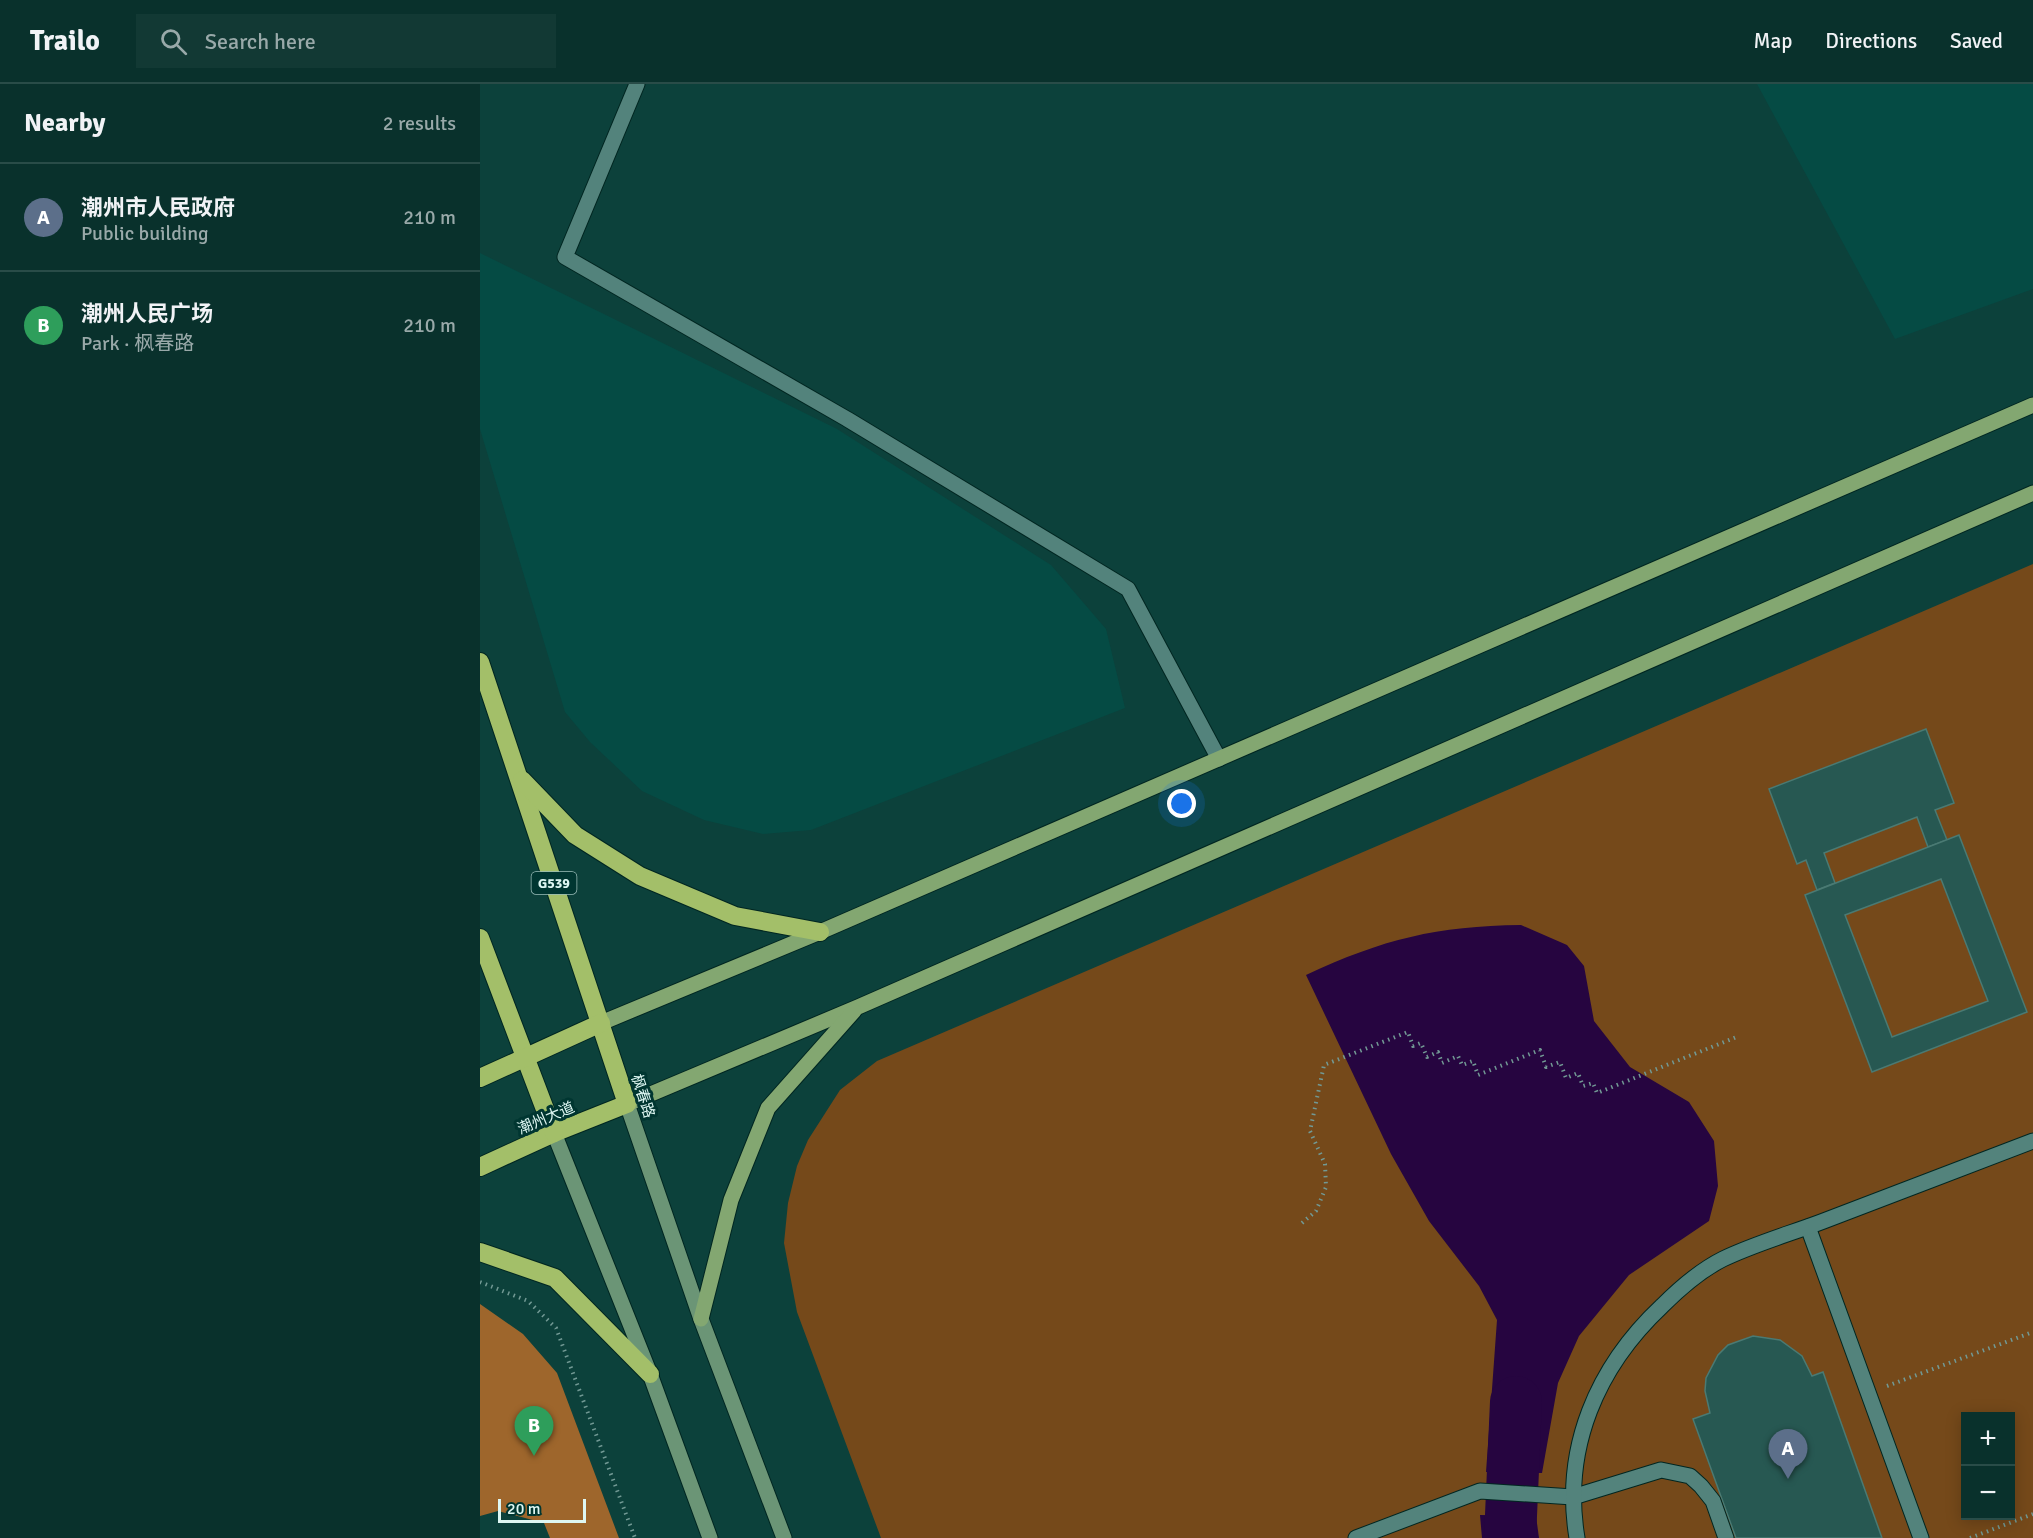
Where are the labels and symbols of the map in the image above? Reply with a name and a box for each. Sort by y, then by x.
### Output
your location [1167,789,1196,818]
road number: G539 [532,872,577,894]
street label: 枫春路 [627,1072,659,1120]
street label: 潮州大道 [515,1098,577,1138]
pin: B [514,1406,554,1456]
pin: A [1768,1430,1808,1479]
scale bar [498,1496,586,1524]

